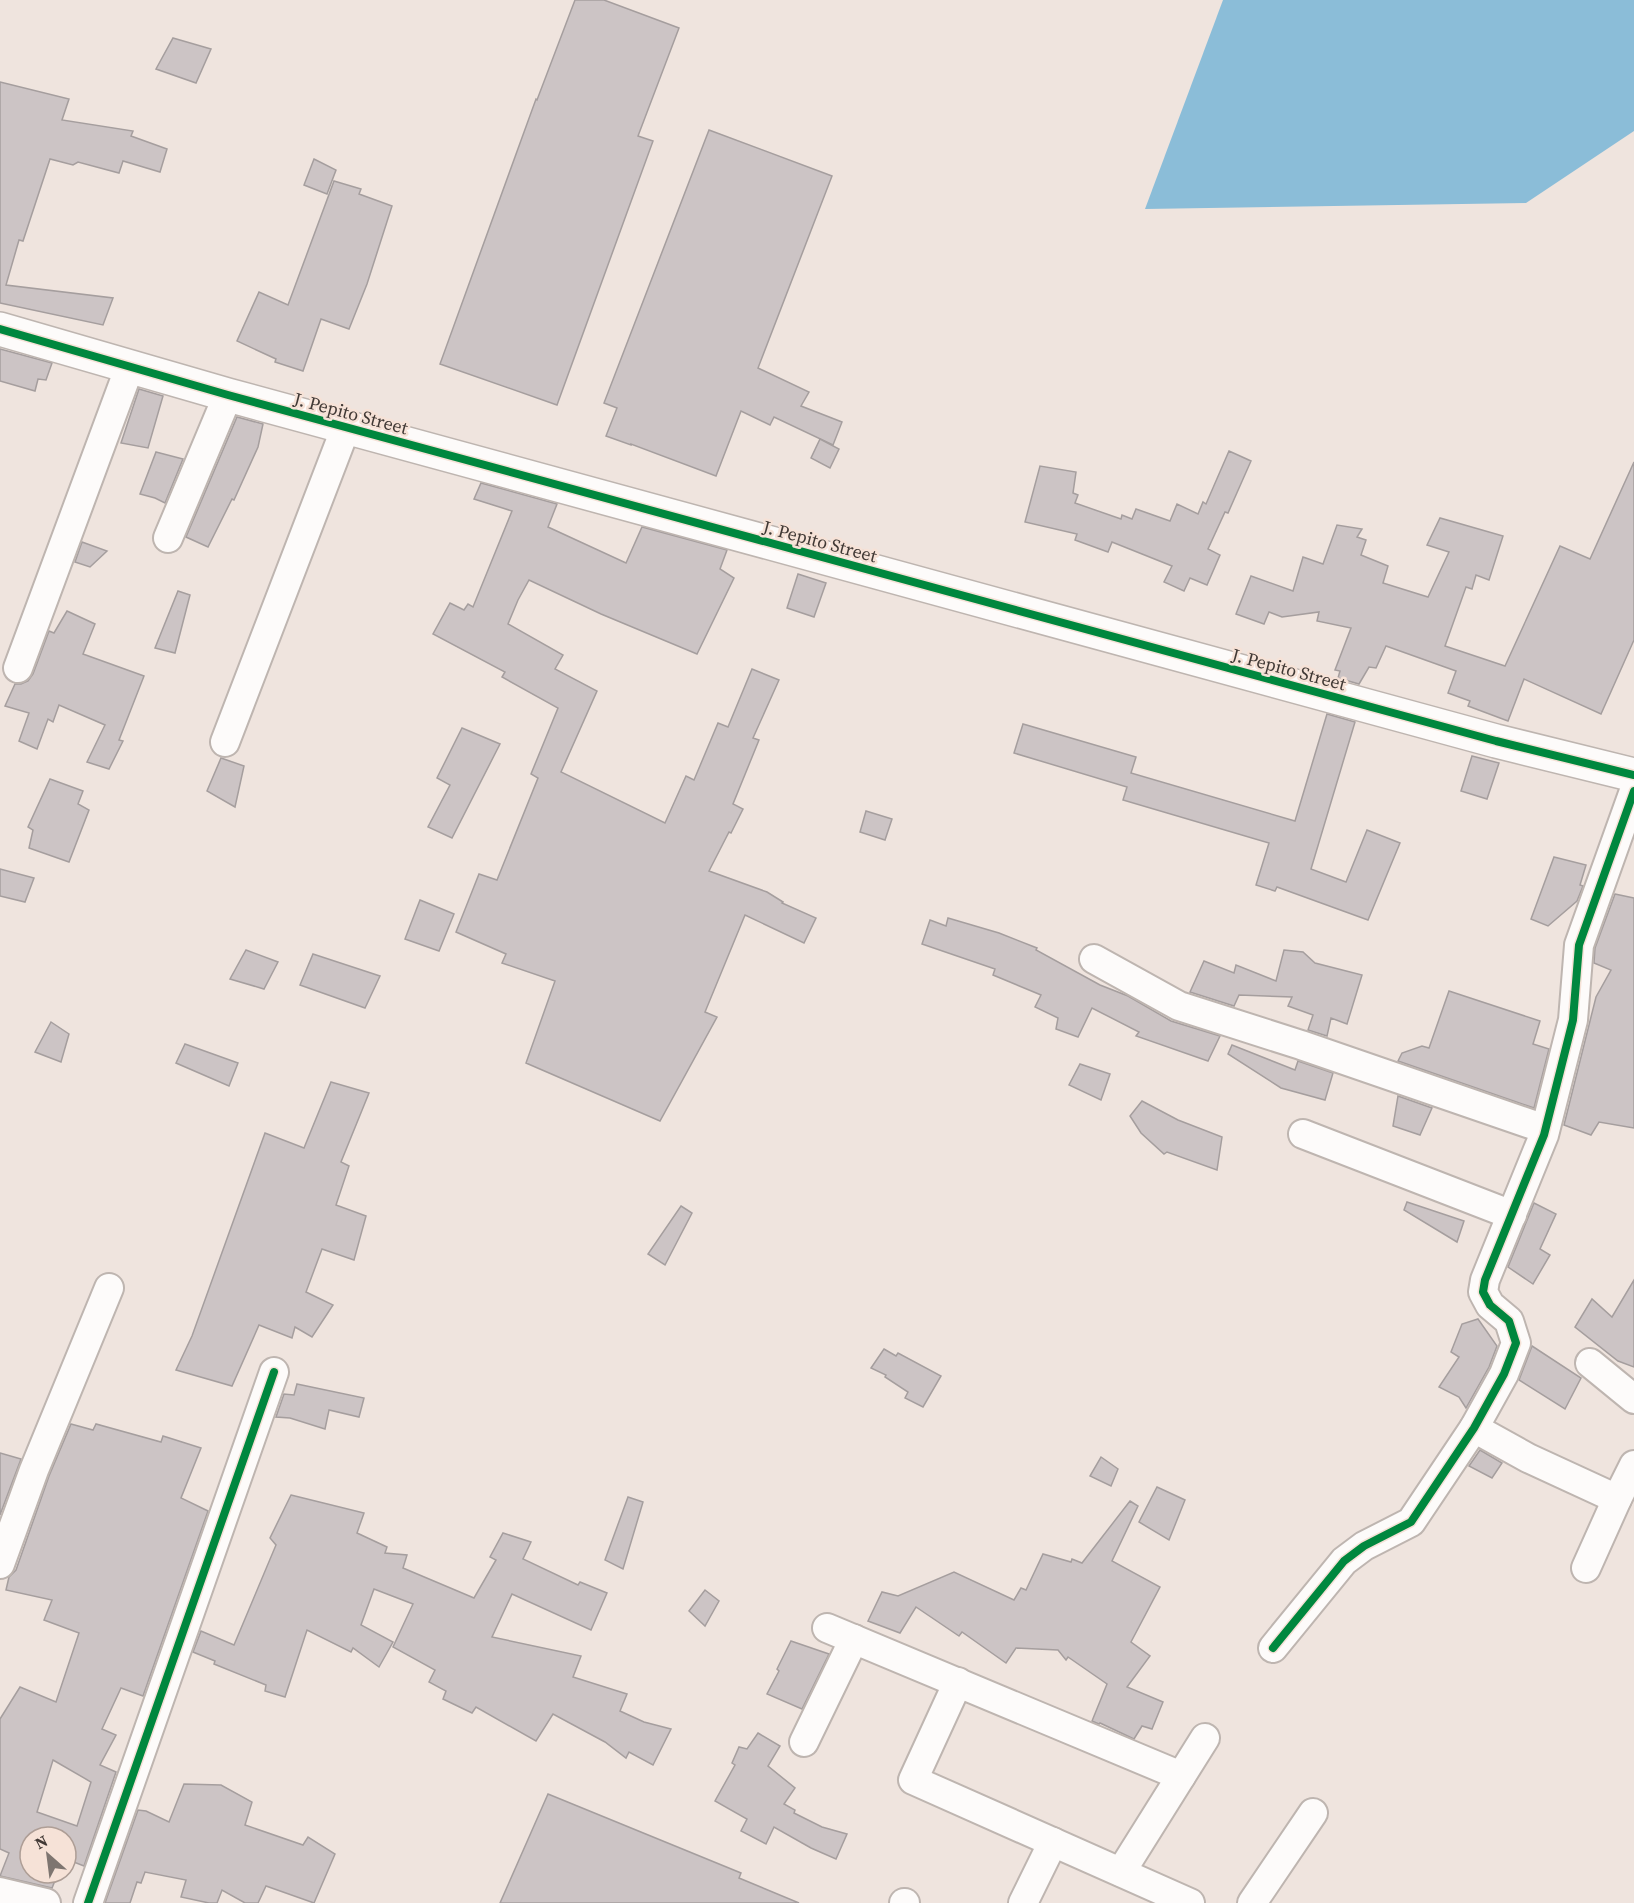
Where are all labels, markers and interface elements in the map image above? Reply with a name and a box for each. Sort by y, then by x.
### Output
street label: J. Pepito Street [290,386,411,440]
street label: J. Pepito Street [759,514,880,568]
street label: J. Pepito Street [1228,642,1349,696]
north arrow [18,1825,78,1885]
text: N [31,1829,52,1854]

